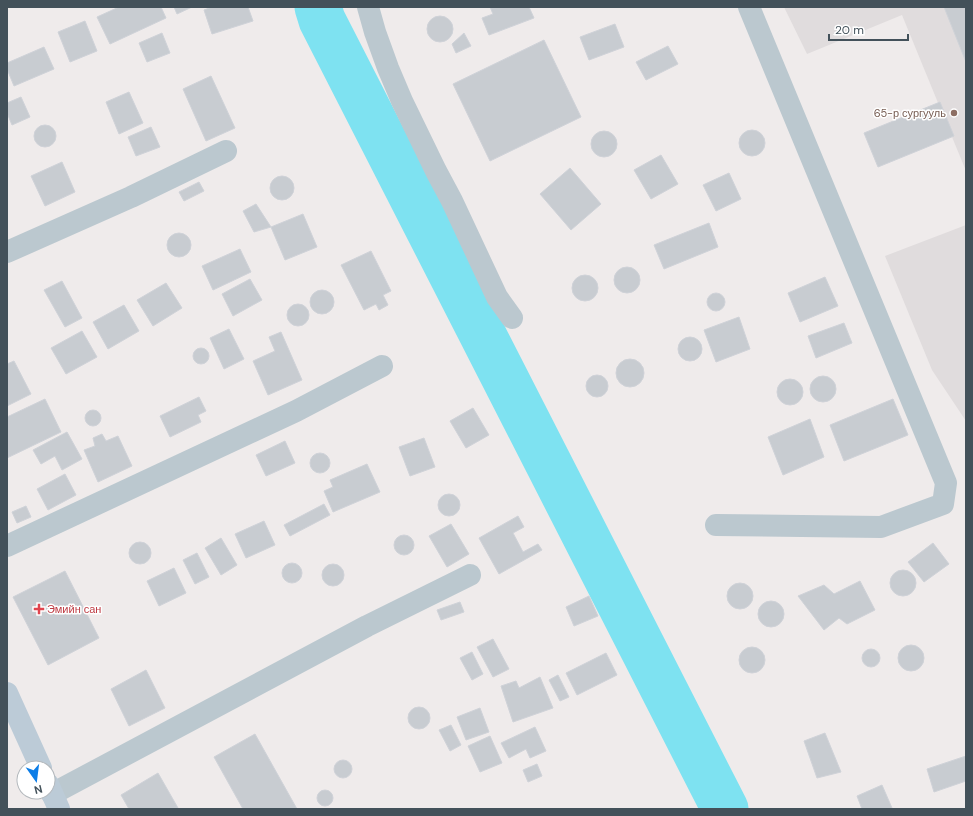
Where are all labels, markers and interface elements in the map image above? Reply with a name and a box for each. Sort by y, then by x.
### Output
scale bar [829,16,908,42]
text: 20 m [835,22,864,38]
place label: 65-р сургууль [874,106,946,120]
marker: 65-р сургууль [949,108,959,118]
place label: Эмийн сан [47,602,101,616]
marker: Эмийн сан [34,604,44,614]
north arrow [16,760,56,800]
text: N [33,782,44,797]

